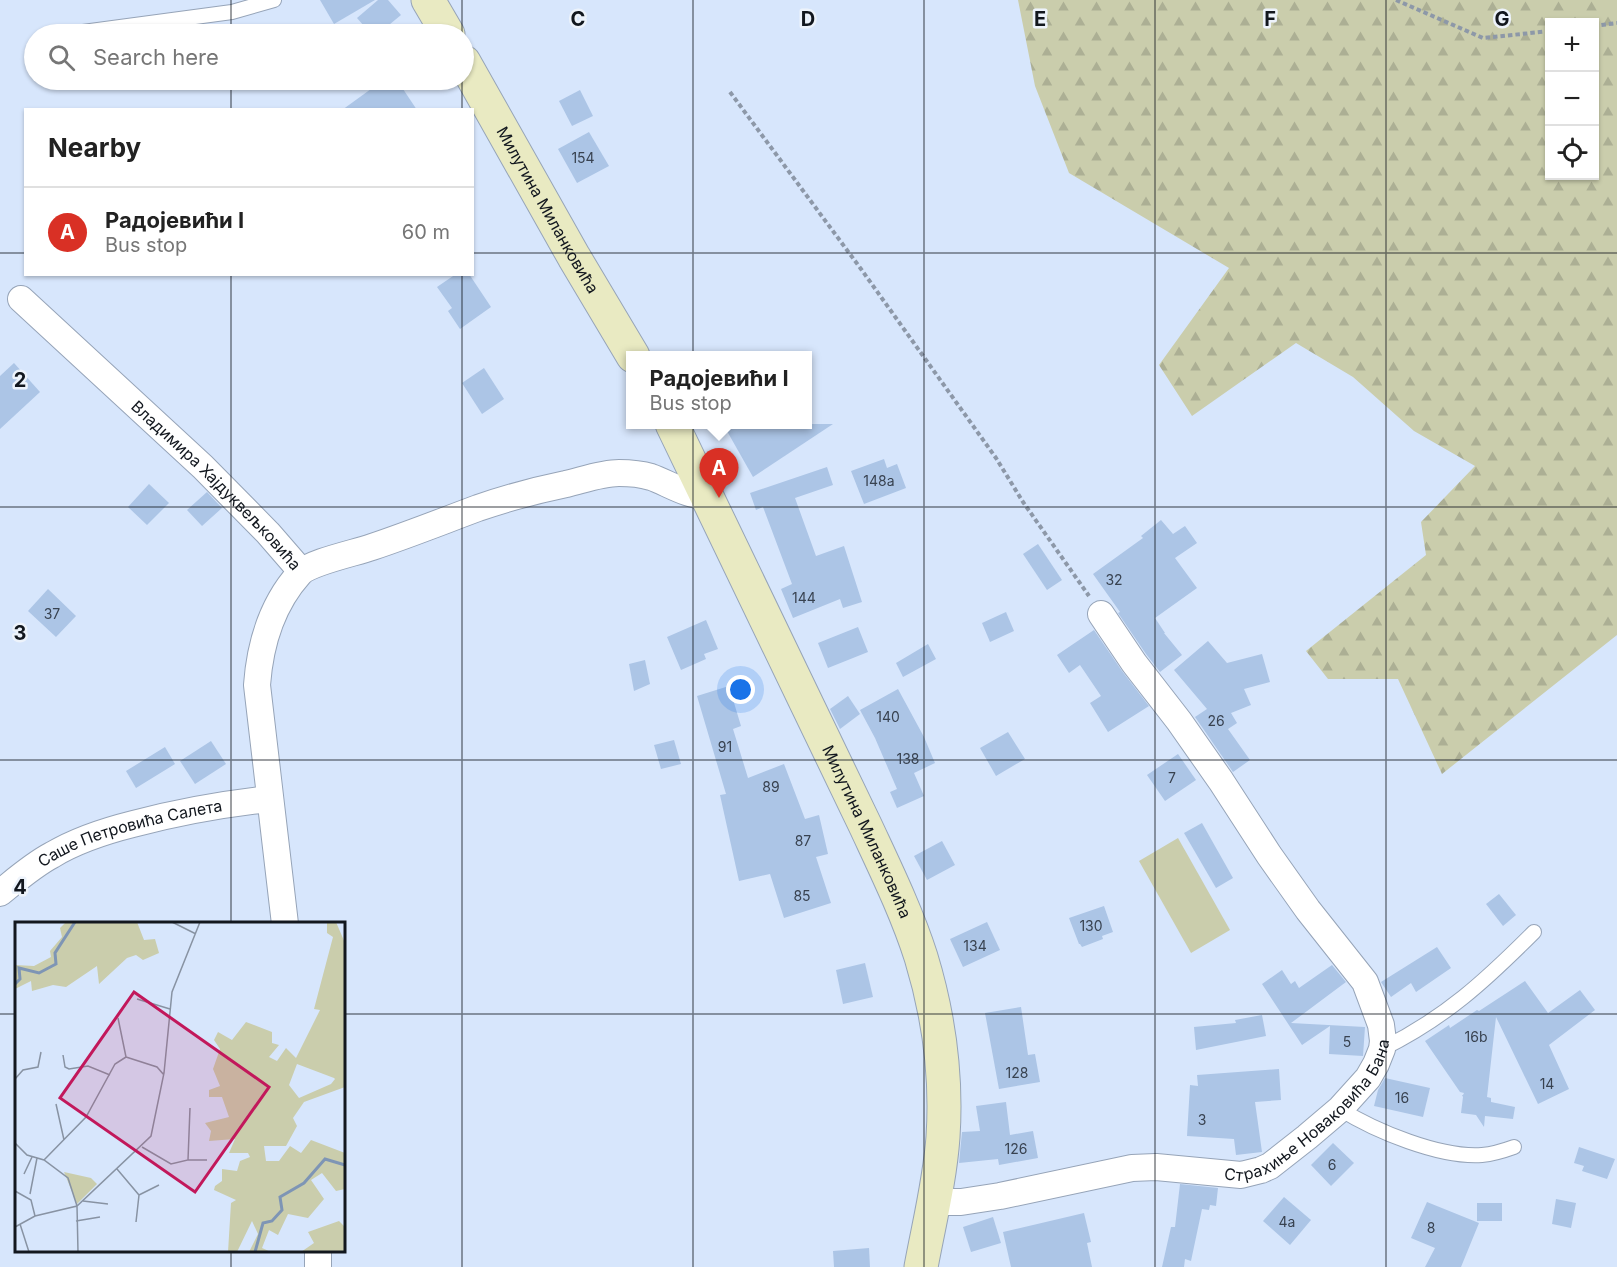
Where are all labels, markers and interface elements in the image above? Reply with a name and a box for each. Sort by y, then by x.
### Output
text: C [571,7,585,31]
text: D [801,7,815,31]
text: E [1034,7,1046,31]
text: F [1264,7,1276,31]
text: G [1494,7,1510,31]
map controls [1545,18,1599,180]
button: + [1545,18,1599,72]
search box [24,24,474,90]
icon: search [45,41,78,74]
text: Search here [93,44,219,70]
button: − [1545,72,1599,126]
street label: Милутина Миланковића [492,123,603,297]
button: locate [1545,126,1599,180]
text: Nearby [48,132,141,163]
house number: 154 [571,149,595,166]
text: Радојевићи I [105,207,244,233]
text: A [60,220,75,244]
text: 60 m [402,220,450,244]
text: Bus stop [105,233,187,257]
popup [626,351,812,429]
text: Радојевићи I [649,365,789,391]
text: 2 [14,368,26,392]
text: Bus stop [649,391,732,415]
street label: Владимира Хајдуквељковића [127,396,306,574]
pin: A [700,448,738,498]
house number: 148a [863,472,895,489]
house number: 32 [1105,571,1123,588]
house number: 144 [792,589,816,606]
house number: 37 [44,605,60,622]
text: 3 [14,621,26,645]
your location [726,675,755,704]
house number: 140 [876,708,900,725]
house number: 26 [1207,712,1225,729]
house number: 91 [718,738,732,755]
street label: Милутина Миланковића [818,742,916,921]
house number: 138 [896,750,920,767]
house number: 7 [1168,769,1176,786]
house number: 89 [762,778,780,795]
street label: Саше Петровића Салета [34,795,224,871]
house number: 87 [795,832,811,849]
text: 4 [13,875,27,899]
house number: 85 [793,887,811,904]
house number: 130 [1079,917,1103,934]
inset map [15,922,345,1252]
house number: 134 [963,937,987,954]
house number: 16b [1465,1028,1487,1045]
house number: 5 [1343,1033,1351,1050]
street label: Страхиње Новаковића Бана [1223,1038,1393,1185]
house number: 128 [1006,1064,1028,1081]
house number: 14 [1540,1075,1554,1092]
house number: 16 [1395,1089,1409,1106]
house number: 3 [1198,1111,1206,1128]
house number: 126 [1005,1140,1027,1157]
house number: 6 [1328,1156,1336,1173]
house number: 4a [1279,1213,1295,1230]
house number: 8 [1427,1219,1435,1236]

